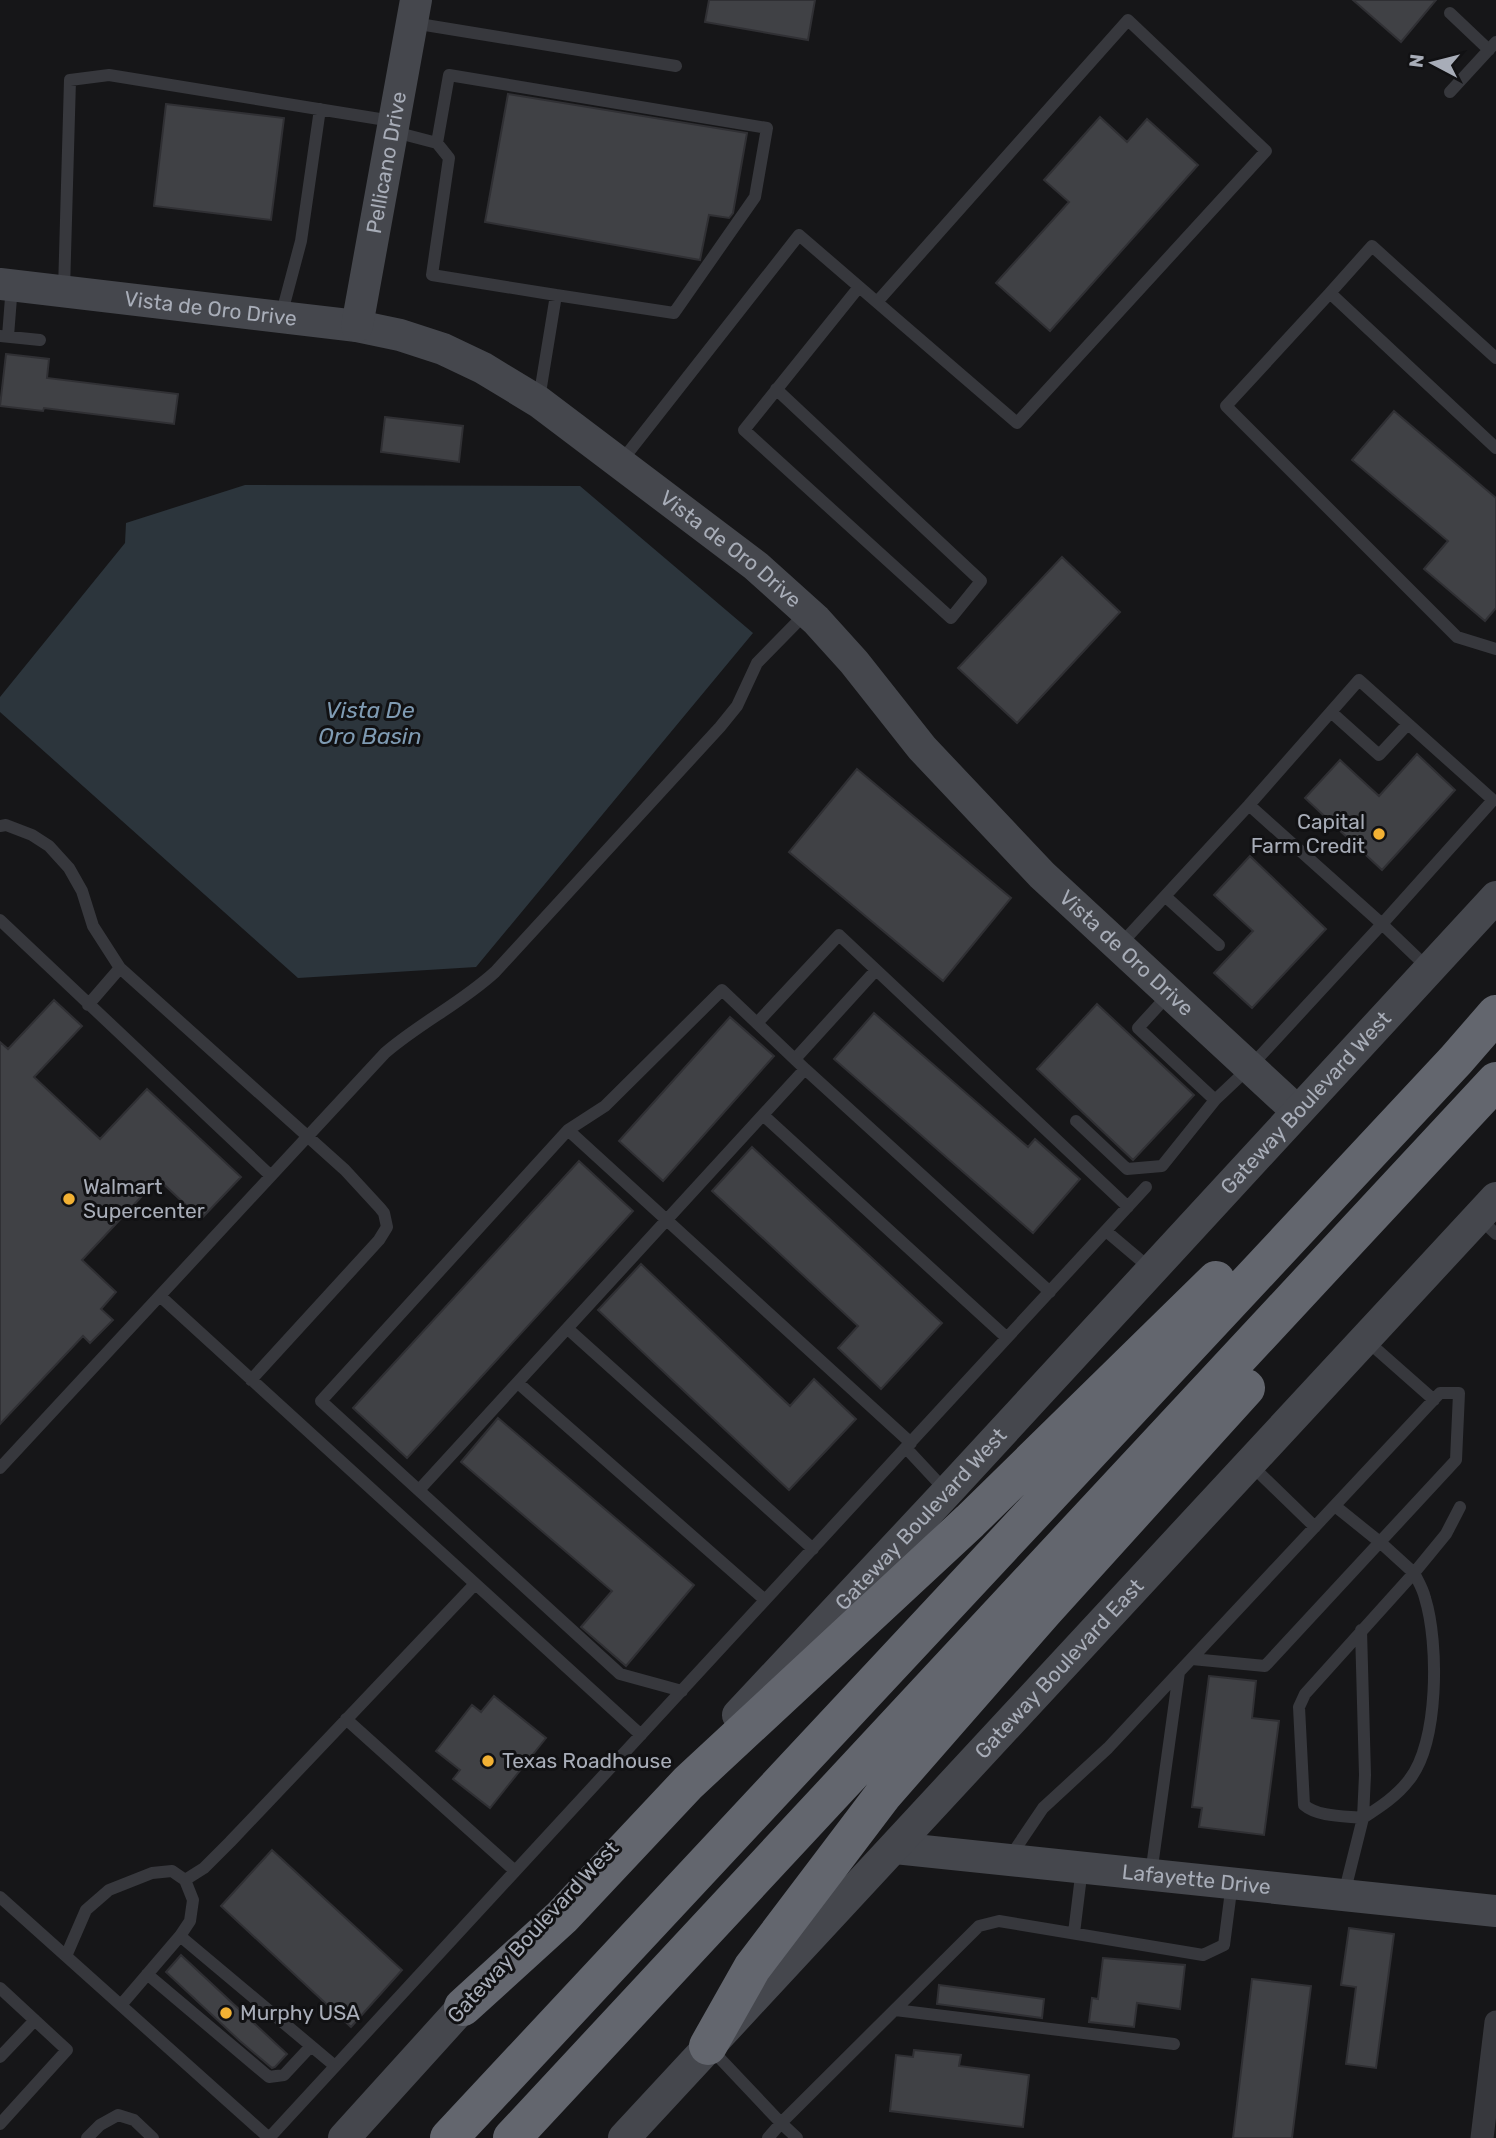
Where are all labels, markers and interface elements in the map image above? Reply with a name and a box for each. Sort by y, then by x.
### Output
north arrow [1398,28,1468,98]
text: N [1404,53,1429,69]
street label: Pellicano Drive [361,89,411,236]
street label: Vista de Oro Drive [123,286,298,331]
street label: Vista de Oro Drive [655,485,807,613]
water label: Vista De Oro Basin [318,696,422,750]
place label: Capital Farm Credit [1251,809,1365,858]
marker: Capital Farm Credit [1371,826,1387,842]
street label: Vista de Oro Drive [1054,884,1199,1021]
street label: Gateway Boulevard West [1215,1006,1396,1199]
place label: Walmart Supercenter [83,1174,205,1223]
marker: Walmart Supercenter [61,1191,77,1207]
street label: Gateway Boulevard West [830,1423,1012,1615]
street label: Gateway Boulevard East [969,1573,1148,1764]
place label: Texas Roadhouse [502,1748,672,1773]
marker: Texas Roadhouse [480,1753,496,1769]
street label: Gateway Boulevard West [442,1835,623,2028]
street label: Lafayette Drive [1121,1859,1272,1899]
place label: Murphy USA [240,2000,360,2025]
marker: Murphy USA [218,2005,234,2021]

